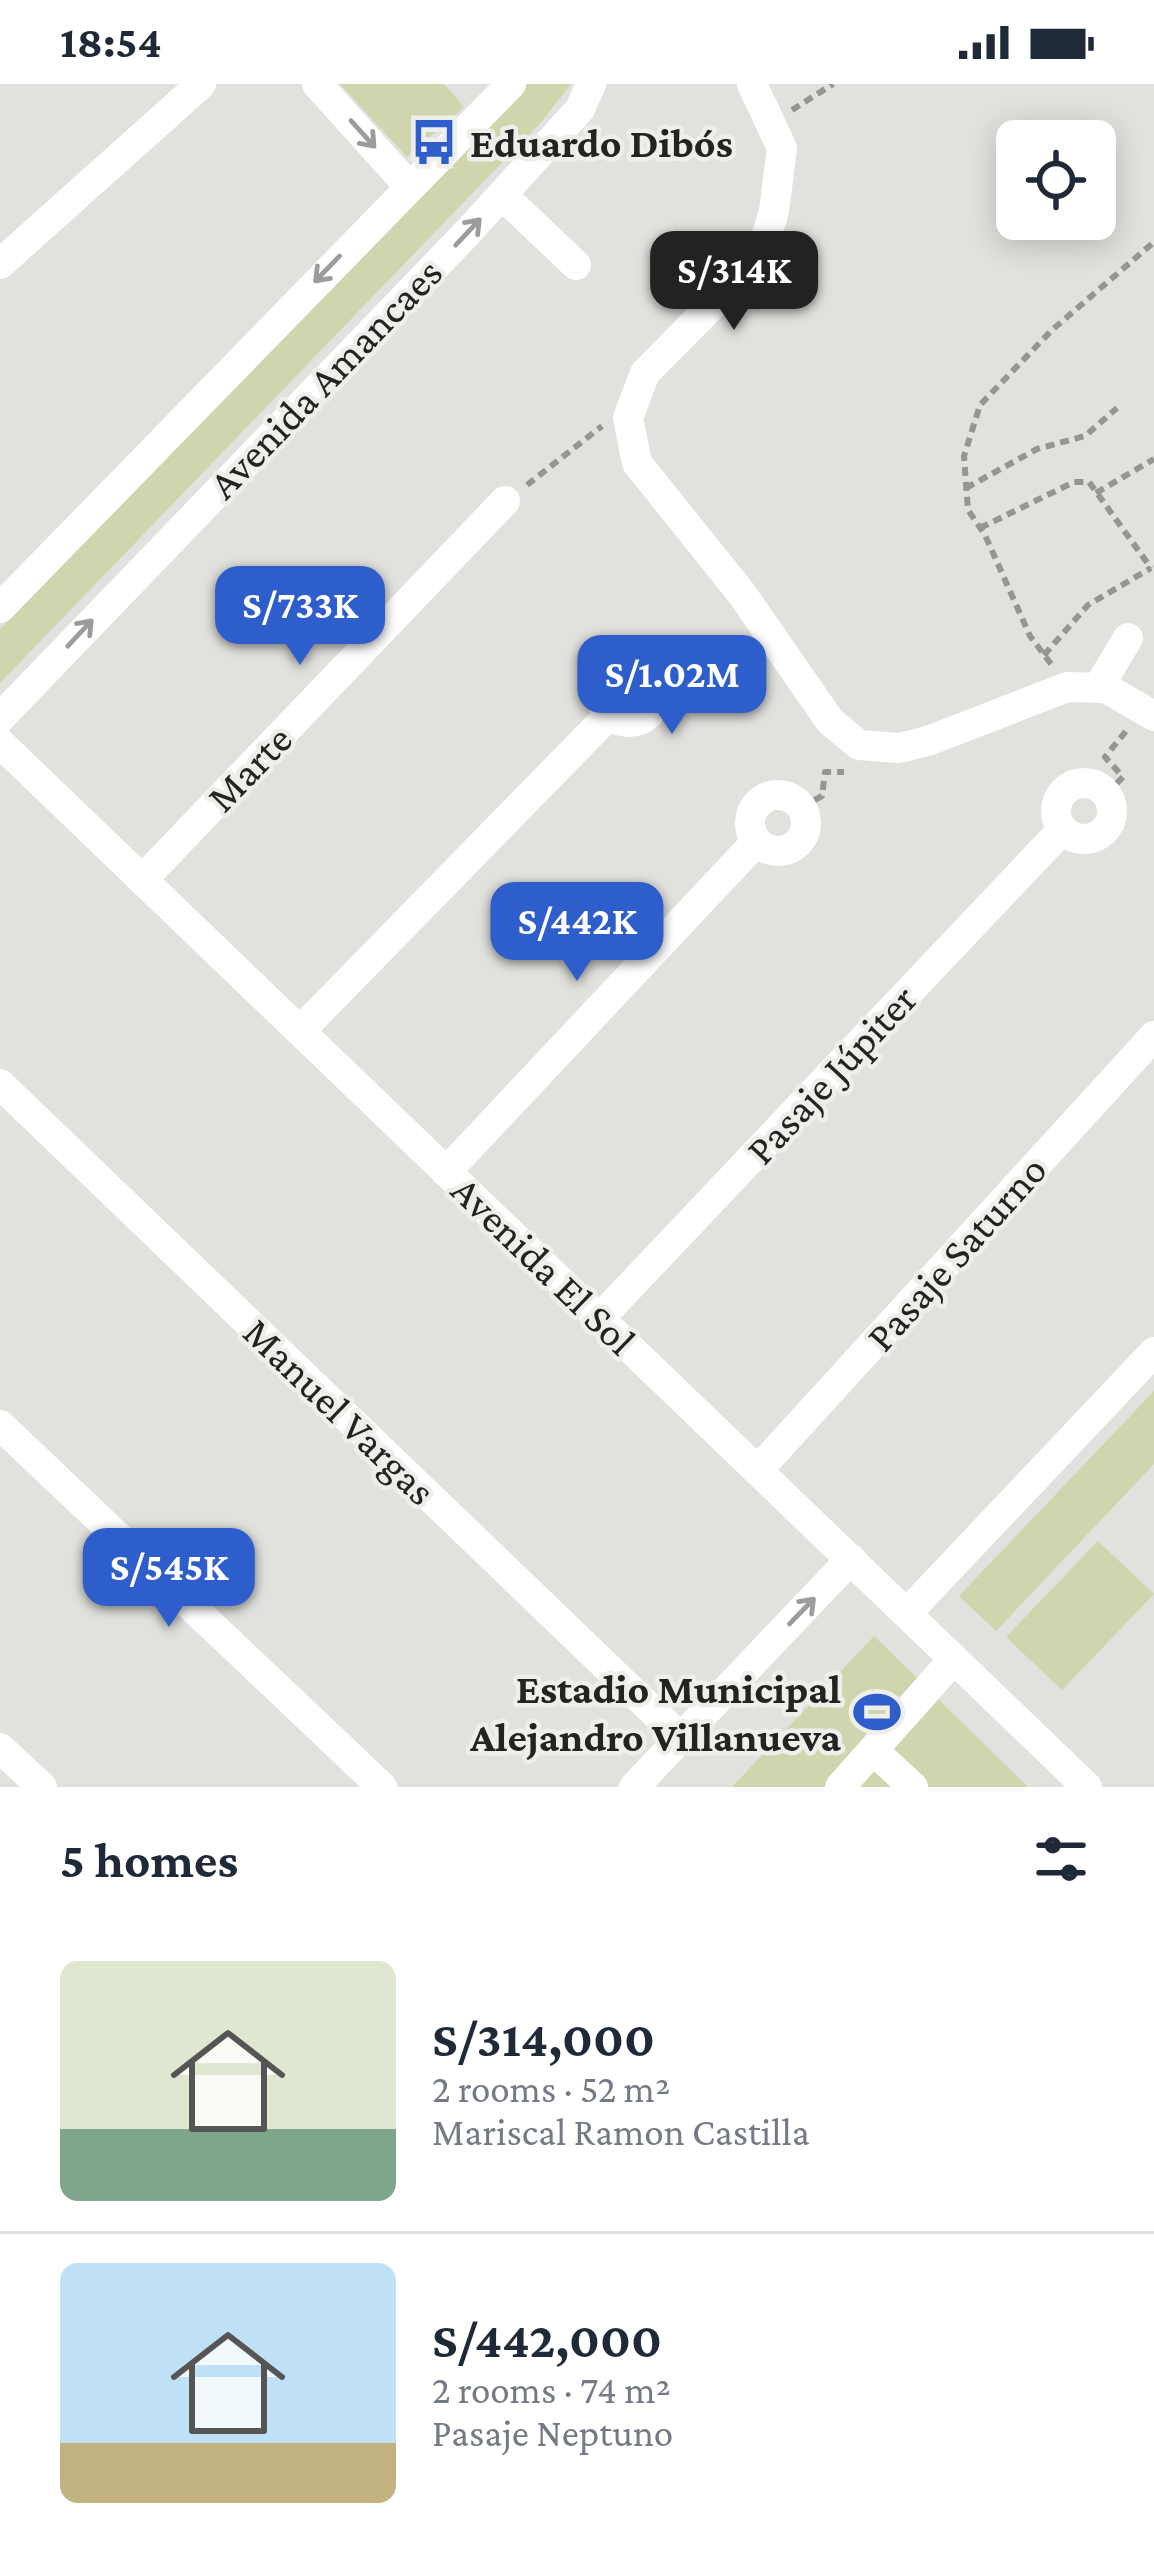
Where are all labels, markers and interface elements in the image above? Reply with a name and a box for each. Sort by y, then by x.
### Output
text: 18:54 [60,17,162,67]
bus stop icon: Eduardo Dibós [409,117,459,167]
one-way arrow [348,119,376,149]
place label: Eduardo Dibós [470,119,733,166]
map controls [996,120,1116,240]
button: locate [996,120,1116,240]
one-way arrow [454,217,482,247]
pin: S/314K [636,231,832,333]
street label: Avenida Amancaes [199,248,451,508]
text: S/314K [677,248,791,291]
one-way arrow [313,254,341,283]
pin: S/733K [202,566,398,668]
text: S/733K [242,583,358,626]
one-way arrow [66,618,94,648]
pin: S/1.02M [561,635,783,737]
text: S/1.02M [604,652,740,695]
street label: Marte [197,715,301,821]
pin: S/442K [479,882,675,984]
text: S/442K [517,899,637,942]
street label: Pasaje Júpiter [736,975,926,1174]
street label: Pasaje Saturno [856,1146,1056,1361]
street label: Avenida El Sol [443,1166,645,1364]
street label: Manuel Vargas [234,1308,446,1514]
pin: S/545K [71,1528,267,1630]
text: S/545K [110,1545,228,1588]
one-way arrow [787,1596,815,1626]
place label: Estadio Municipal Alejandro Villanueva [469,1665,842,1761]
sports icon: Estadio Municipal Alejandro Villanueva [852,1687,902,1737]
icon: filters [1028,1826,1094,1892]
text: 5 homes [60,1831,238,1888]
icon: home [156,2009,300,2153]
text: S/314,000 [432,2010,655,2067]
text: 2 rooms · 52 m² [432,2067,670,2110]
text: Mariscal Ramon Castilla [432,2110,810,2153]
icon: home [156,2311,300,2455]
text: S/442,000 [432,2311,662,2368]
text: 2 rooms · 74 m² [432,2368,671,2411]
text: Pasaje Neptuno [432,2411,673,2454]

